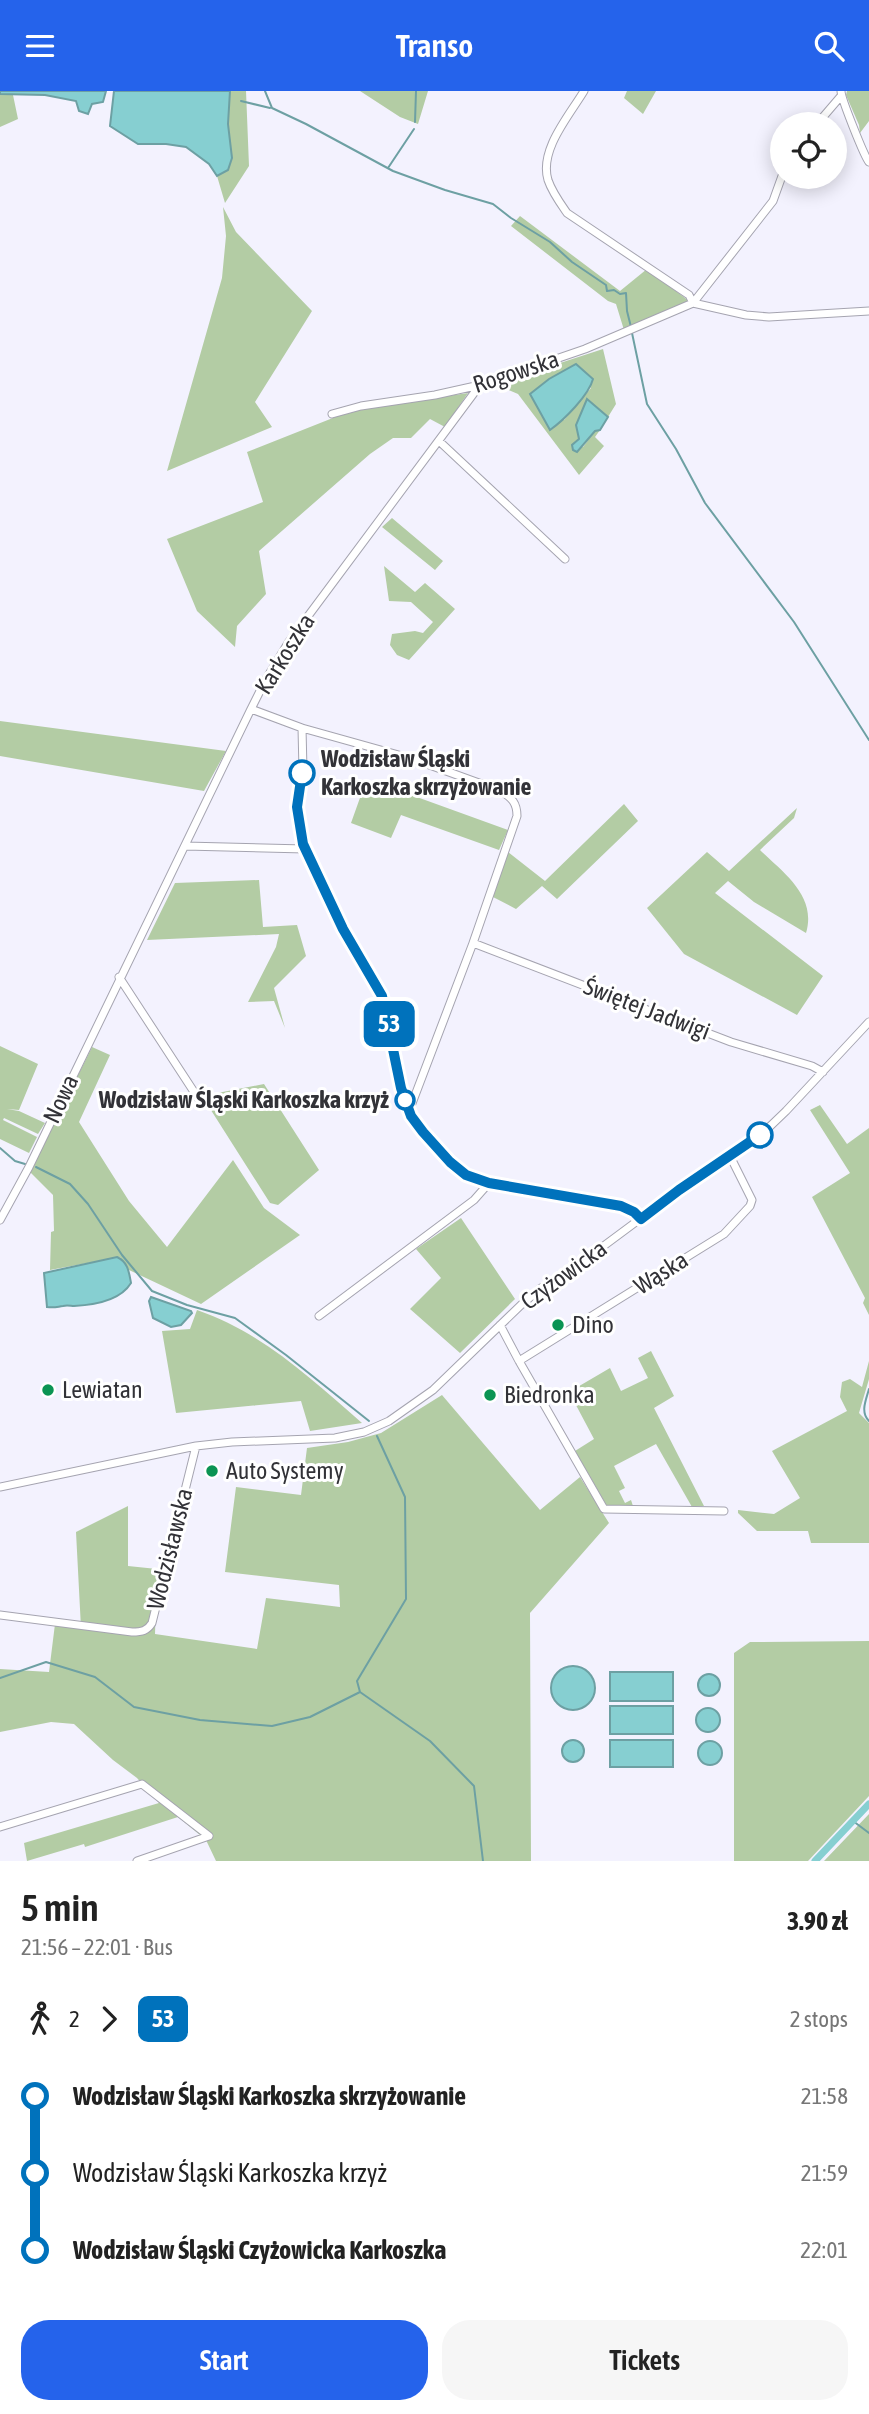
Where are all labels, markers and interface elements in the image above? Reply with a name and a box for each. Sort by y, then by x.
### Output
icon: menu [21,27,59,65]
text: Transo [396,27,473,64]
icon: search [810,27,848,65]
map controls [770,112,847,189]
button: locate [770,112,847,189]
street label: Rogowska [470,345,562,398]
street label: Karkoszka [249,609,320,699]
place label: Wodzisław Śląski Karkoszka skrzyżowanie [320,745,531,800]
marker: Wodzisław Śląski Karkoszka skrzyżowanie [289,760,315,786]
street label: Świętej Jadwigi [580,972,714,1045]
line badge: 53 [358,1001,420,1047]
text: 53 [378,1010,400,1037]
street label: Nowa [38,1070,83,1127]
place label: Wodzisław Śląski Karkoszka krzyż [98,1086,389,1113]
marker: Wodzisław Śląski Karkoszka krzyż [395,1090,415,1110]
unlabelled marker [747,1122,773,1148]
street label: Czyżowicka [516,1235,612,1315]
street label: Wąska [629,1246,693,1299]
place label: Dino [572,1311,614,1338]
marker: Dino [550,1317,566,1333]
place label: Lewiatan [62,1376,143,1403]
place label: Biedronka [504,1381,595,1408]
marker: Lewiatan [40,1382,56,1398]
marker: Biedronka [482,1387,498,1403]
place label: Auto Systemy [226,1457,344,1484]
marker: Auto Systemy [204,1463,220,1479]
street label: Wodzisławska [141,1485,198,1612]
text: 5 min [21,1886,99,1929]
text: 3.90 zł [787,1906,848,1936]
text: 21:56 – 22:01 · Bus [21,1934,173,1960]
icon: walk [21,2000,59,2038]
icon: forward [90,2000,128,2038]
text: 53 [152,2005,174,2032]
text: 2 [69,2006,80,2032]
text: 2 stops [790,2006,848,2032]
text: Wodzisław Śląski Karkoszka skrzyżowanie [73,2081,466,2111]
text: 21:58 [801,2083,848,2109]
text: Wodzisław Śląski Karkoszka krzyż [73,2158,387,2188]
text: 21:59 [801,2160,848,2186]
text: Wodzisław Śląski Czyżowicka Karkoszka [73,2235,446,2265]
text: 22:01 [800,2237,848,2263]
button: Start [21,2320,428,2400]
button: Tickets [442,2320,848,2400]

